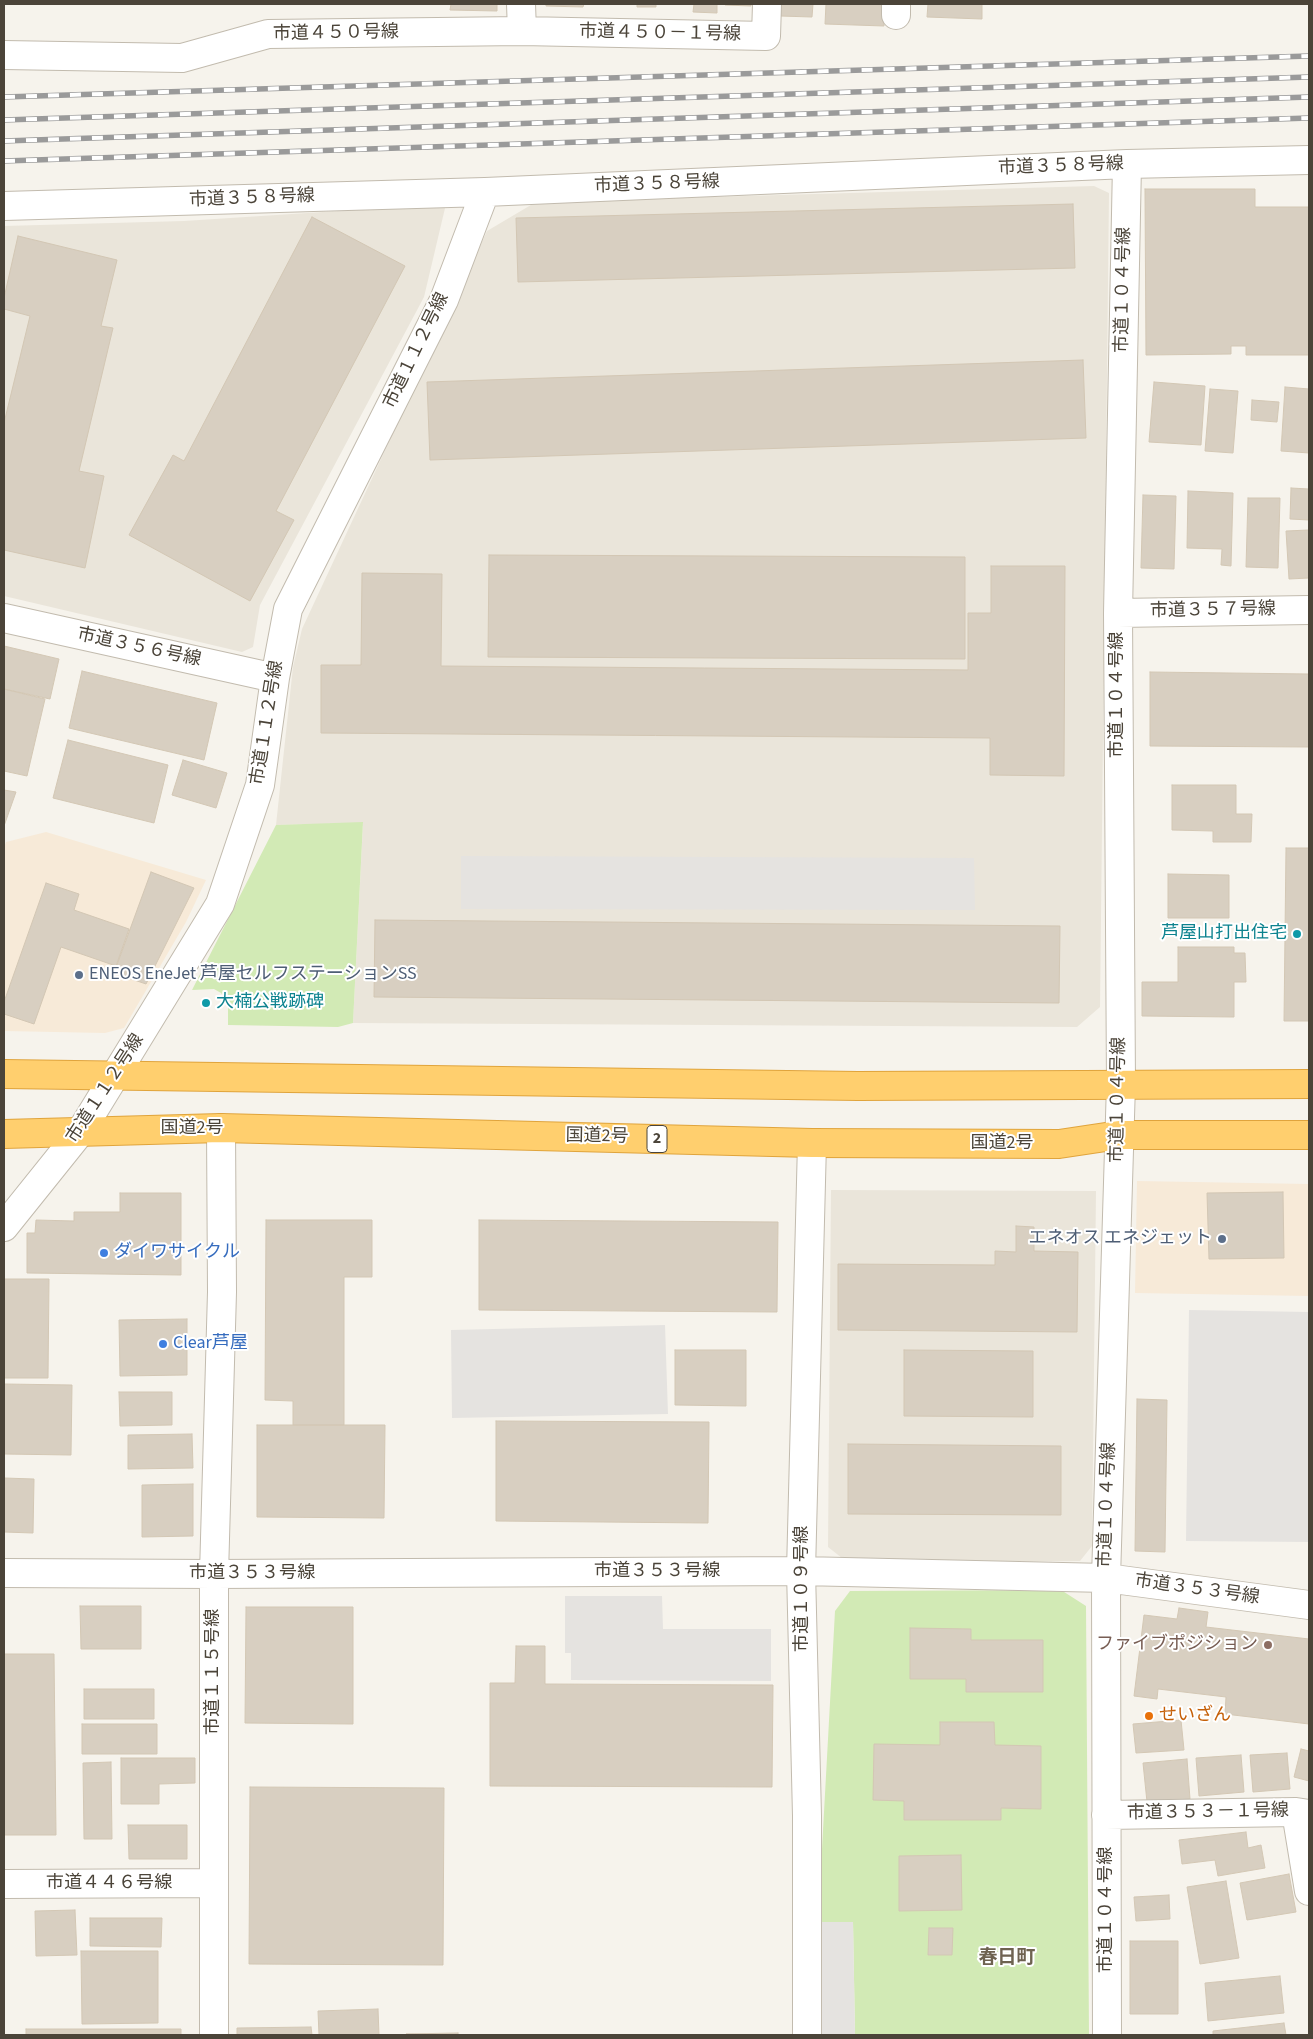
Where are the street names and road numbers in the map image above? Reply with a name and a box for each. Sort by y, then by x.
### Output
street label: 市道４５０号線 [273,22,399,46]
street label: 市道４５０－１号線 [579,22,741,46]
street label: 市道３５８号線 [998,154,1124,180]
street label: 市道３５８号線 [594,172,720,198]
street label: 市道３５８号線 [189,186,315,212]
street label: 市道１０４号線 [1112,227,1136,353]
street label: 市道１１２号線 [380,290,454,412]
street label: 市道３５７号線 [1150,599,1276,623]
street label: 市道３５６号線 [75,624,203,672]
street label: 市道１０４号線 [1107,632,1129,758]
street label: 市道１１２号線 [247,659,289,787]
street label: 市道１１２号線 [63,1030,149,1148]
street label: 市道１０４号線 [1107,1037,1131,1163]
street label: 国道2号 [161,1118,223,1140]
street label: 国道2号 [565,1126,629,1148]
road number: 2 [647,1126,667,1152]
street label: 国道2号 [971,1133,1033,1155]
street label: 市道１０４号線 [1095,1442,1121,1568]
street label: 市道１０９号線 [792,1526,814,1652]
street label: 市道３５３号線 [594,1561,720,1583]
street label: 市道３５３号線 [189,1563,315,1585]
street label: 市道３５３号線 [1133,1571,1261,1609]
street label: 市道１１５号線 [203,1609,225,1735]
street label: 市道３５３－１号線 [1127,1801,1289,1825]
street label: 市道１０４号線 [1096,1847,1118,1973]
street label: 市道４４６号線 [46,1873,172,1895]

